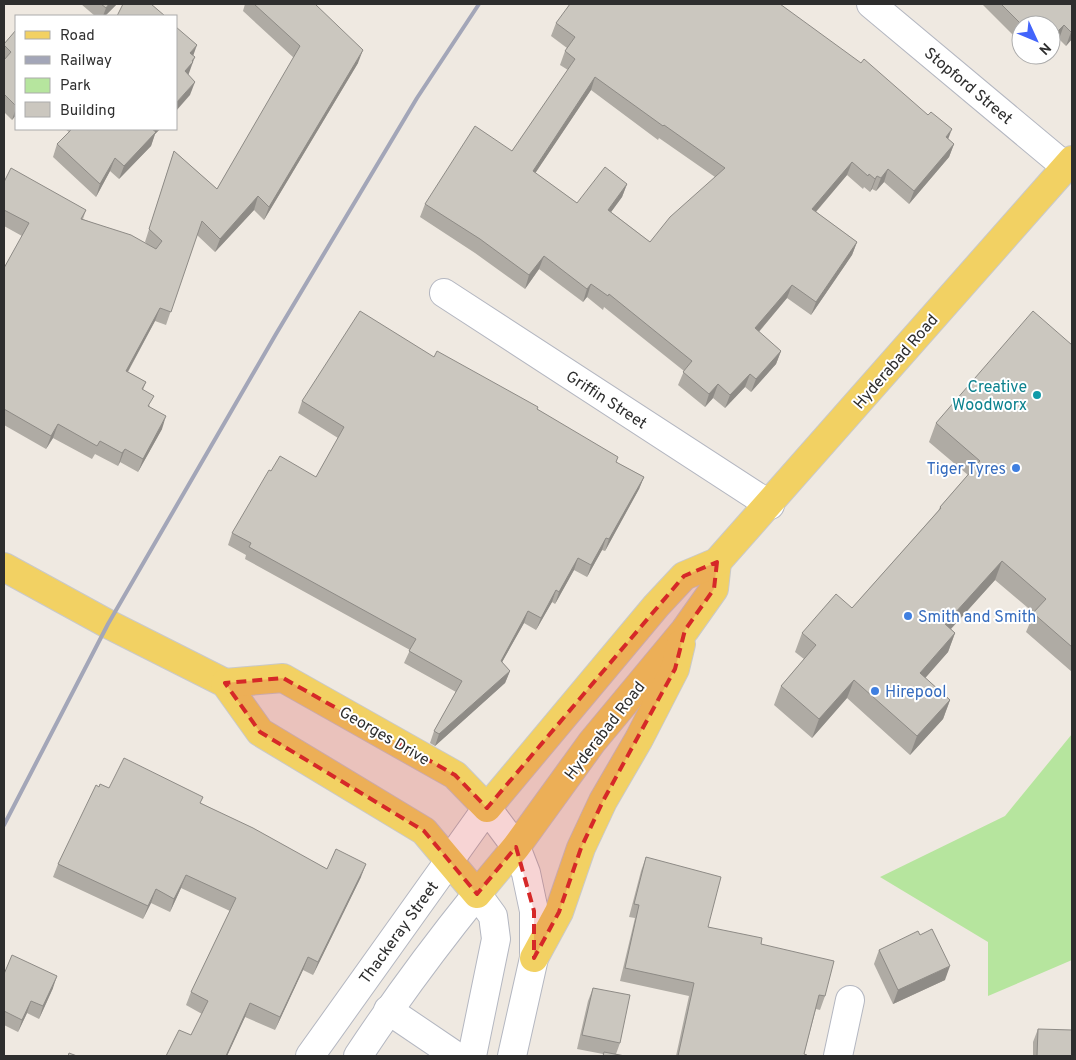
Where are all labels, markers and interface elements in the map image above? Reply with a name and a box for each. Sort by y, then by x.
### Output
legend [15,15,178,130]
north arrow [1011,15,1061,65]
text: Road [60,27,95,46]
text: N [1035,38,1054,58]
street label: Stopford Street [919,44,1016,129]
text: Railway [60,52,112,71]
text: Park [60,77,91,96]
text: Building [60,102,115,121]
street label: Hyderabad Road [850,311,943,414]
street label: Griffin Street [562,367,650,434]
place label: Creative Woodworx [952,378,1027,416]
marker: Creative Woodworx [1031,389,1043,401]
place label: Tiger Tyres [926,460,1006,480]
marker: Tiger Tyres [1010,462,1022,474]
place label: Smith and Smith [918,608,1036,628]
marker: Smith and Smith [902,610,914,622]
street label: Hyderabad Road [561,678,650,784]
place label: Hirepool [885,683,946,703]
marker: Hirepool [869,685,881,697]
street label: Georges Drive [335,703,433,771]
street label: Thackeray Street [356,878,444,989]

